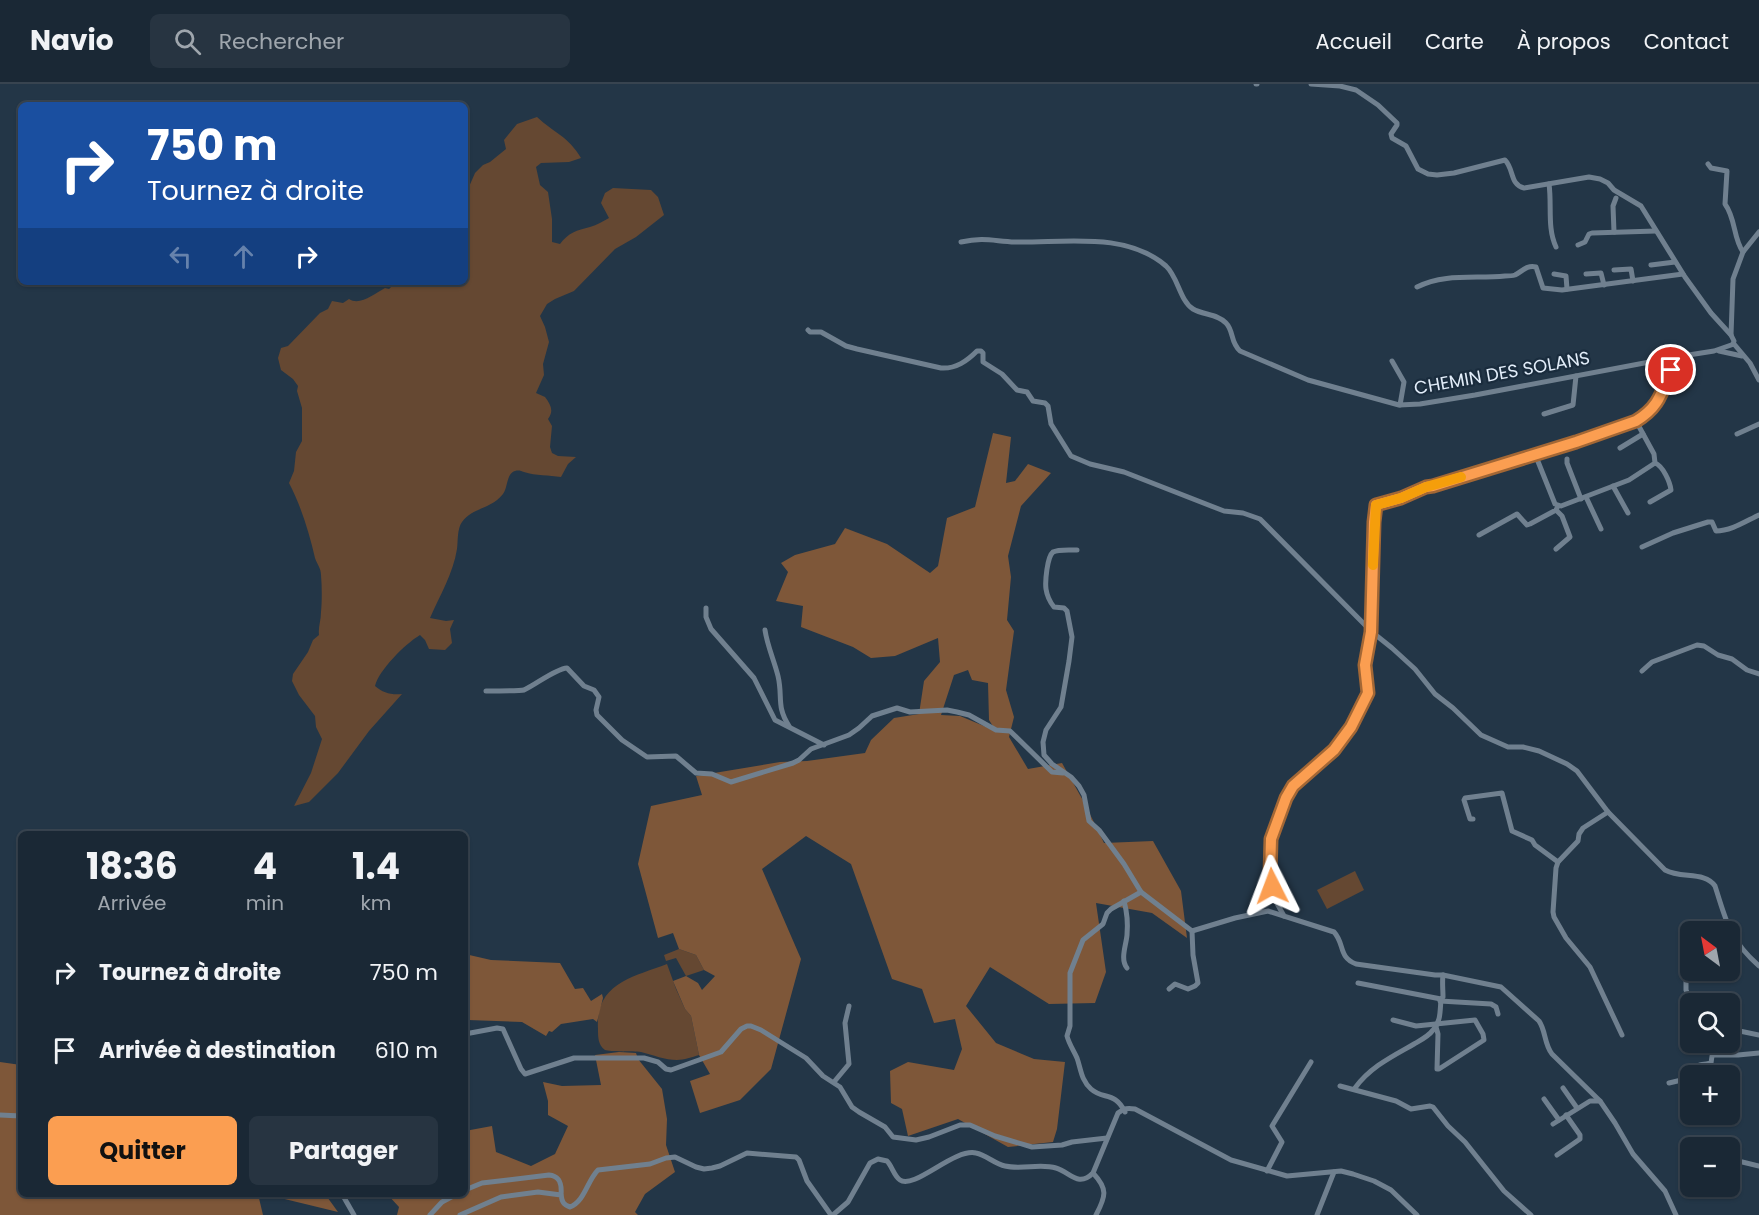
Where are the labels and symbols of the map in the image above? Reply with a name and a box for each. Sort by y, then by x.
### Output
pin [1645,344,1696,395]
street label: CHEMIN DES SOLANS [1412,345,1592,400]
position arrow [1240,854,1304,918]
north arrow [1680,921,1740,981]

